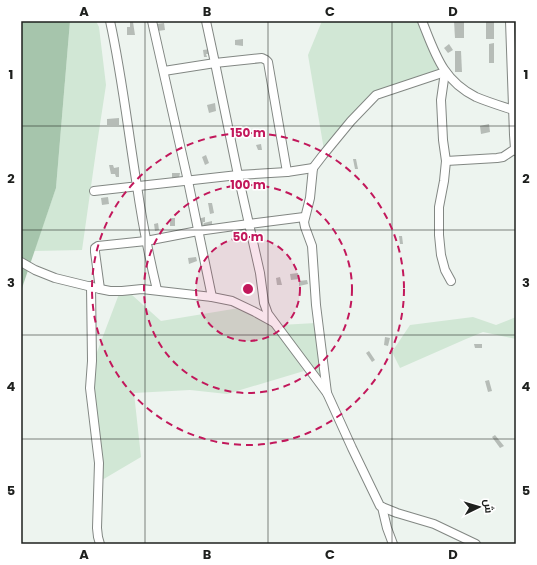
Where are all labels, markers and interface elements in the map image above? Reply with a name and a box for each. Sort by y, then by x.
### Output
text: A [79,2,89,21]
text: B [203,2,212,21]
text: C [325,2,335,21]
text: D [448,2,458,21]
text: 1 [9,65,13,84]
text: 1 [524,65,528,84]
text: 150 m [230,124,266,141]
text: 2 [7,169,15,188]
text: 2 [522,169,530,188]
text: 100 m [230,176,266,193]
text: 50 m [233,228,264,245]
text: 3 [7,273,15,292]
text: 3 [522,273,530,292]
centre of rings [241,282,255,296]
text: 4 [7,377,16,396]
text: 4 [522,377,531,396]
text: 5 [7,481,15,500]
text: 5 [522,481,530,500]
north arrow [459,487,499,527]
text: ش [480,498,498,514]
text: A [79,545,89,564]
text: B [203,545,212,564]
text: C [325,545,335,564]
text: D [448,545,458,564]

